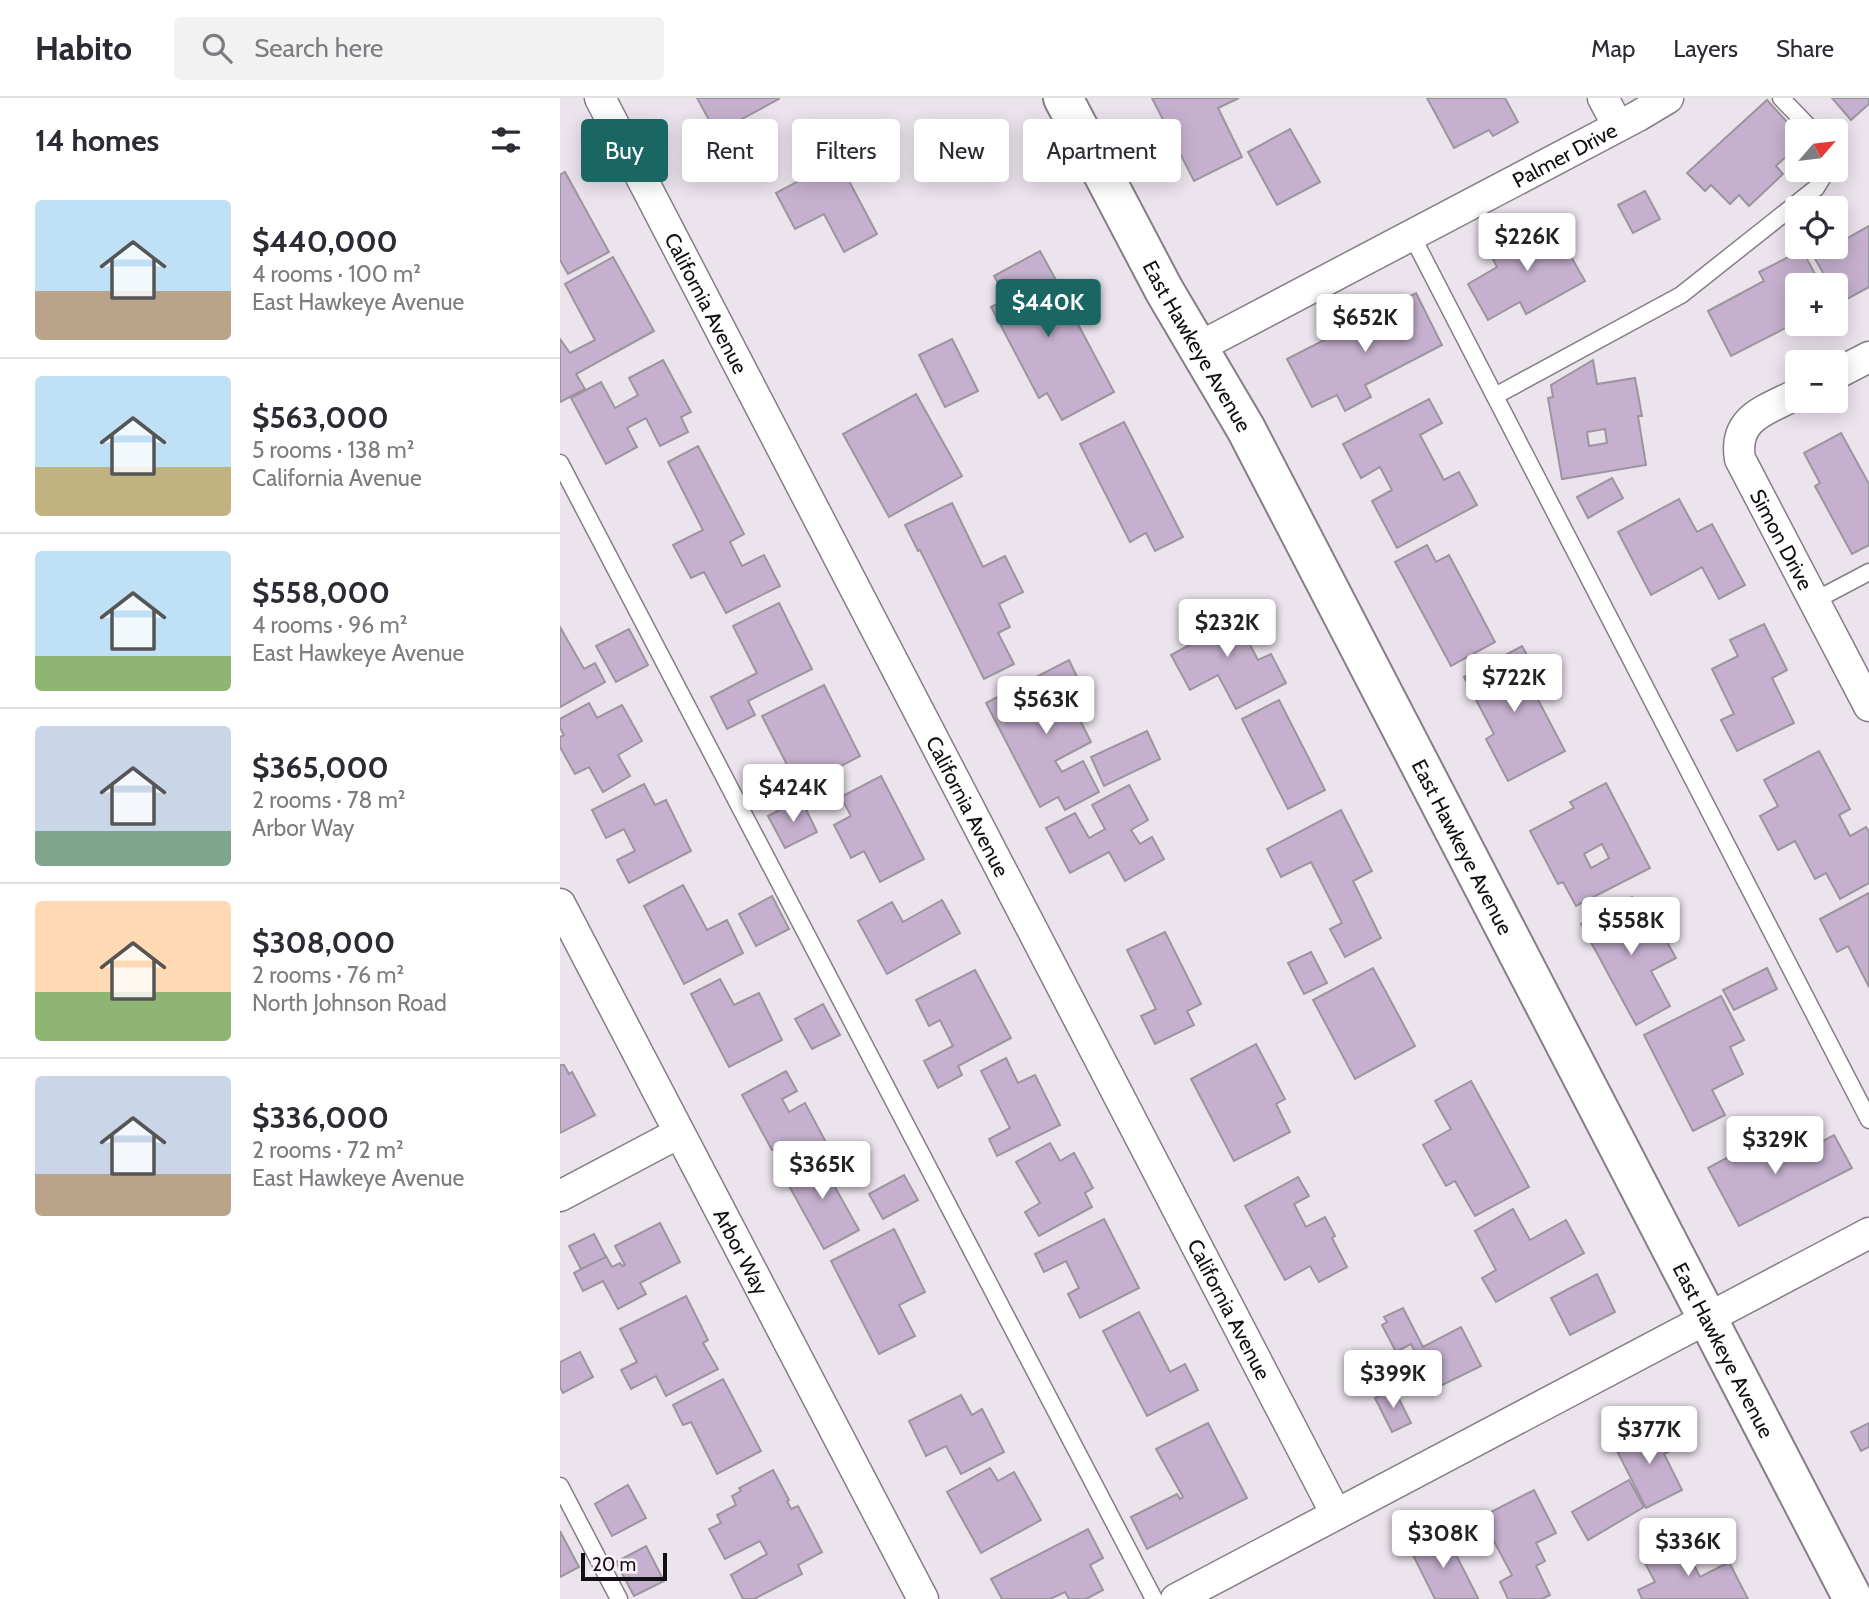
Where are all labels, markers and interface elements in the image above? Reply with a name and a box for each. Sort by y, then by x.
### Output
search box [174,17,664,80]
text: Habito [35,28,132,68]
icon: search [198,29,236,67]
text: Search here [254,32,383,64]
text: Map [1591,34,1635,63]
text: Layers [1673,34,1738,63]
text: Share [1776,34,1834,63]
street label: Palmer Drive [1508,117,1621,192]
chip: Buy [581,119,668,182]
chip: Rent [682,119,778,182]
chip: Filters [792,119,900,182]
chip: New [914,119,1009,182]
chip: Apartment [1023,119,1181,182]
north arrow [1785,119,1848,182]
map controls [1785,119,1848,413]
icon: filters [487,121,525,159]
text: 14 homes [35,122,159,159]
button: locate [1785,196,1848,259]
pin: $226K [1478,214,1576,273]
text: $226K [1494,222,1560,250]
text: $440,000 [252,223,398,260]
icon: home [91,228,175,312]
street label: California Avenue [660,228,753,378]
street label: East Hawkeye Avenue [1138,256,1257,436]
text: 4 rooms · 100 m² [252,260,421,288]
button: + [1785,273,1848,336]
pin: $440K [999,280,1097,339]
text: East Hawkeye Avenue [252,288,464,316]
text: $440K [1012,288,1084,316]
pin: $652K [1316,294,1414,354]
text: $652K [1332,303,1398,331]
button: − [1785,350,1848,413]
text: $563,000 [252,399,389,436]
icon: home [91,404,175,488]
text: 5 rooms · 138 m² [252,436,414,464]
text: California Avenue [252,464,422,492]
street label: Simon Drive [1745,485,1819,594]
text: $558,000 [252,574,390,611]
icon: home [91,579,175,663]
pin: $232K [1178,600,1276,659]
text: $232K [1195,608,1259,636]
text: 4 rooms · 96 m² [252,611,407,639]
text: East Hawkeye Avenue [252,639,464,667]
pin: $722K [1465,654,1563,714]
text: $722K [1482,663,1546,691]
pin: $563K [997,676,1095,736]
text: $563K [1013,685,1079,713]
street label: California Avenue [921,731,1015,881]
text: $365,000 [252,749,389,786]
icon: home [91,754,175,838]
street label: East Hawkeye Avenue [1407,755,1519,939]
pin: $424K [744,764,842,824]
text: $424K [759,773,827,801]
text: 2 rooms · 78 m² [252,786,406,814]
text: Arbor Way [252,814,354,842]
pin: $558K [1582,898,1680,957]
text: $558K [1598,906,1664,934]
text: $308,000 [252,924,395,961]
icon: home [91,929,175,1013]
text: 2 rooms · 76 m² [252,961,404,989]
text: North Johnson Road [252,989,447,1017]
text: $336,000 [252,1099,389,1136]
icon: home [91,1104,175,1188]
pin: $329K [1726,1116,1824,1176]
text: $329K [1742,1125,1808,1153]
text: 2 rooms · 72 m² [252,1136,404,1164]
pin: $365K [773,1142,871,1201]
text: $365K [789,1150,855,1178]
text: East Hawkeye Avenue [252,1164,464,1192]
street label: Arbor Way [709,1204,774,1299]
street label: California Avenue [1183,1235,1276,1384]
street label: East Hawkeye Avenue [1668,1258,1780,1442]
pin: $399K [1344,1350,1442,1410]
text: $399K [1360,1359,1426,1387]
pin: $377K [1600,1406,1698,1466]
text: $377K [1617,1415,1681,1443]
pin: $308K [1394,1510,1492,1570]
pin: $336K [1639,1518,1737,1578]
text: $308K [1408,1519,1478,1547]
text: $336K [1655,1527,1721,1555]
scale bar [581,1550,667,1582]
text: 20 m [592,1553,636,1576]

